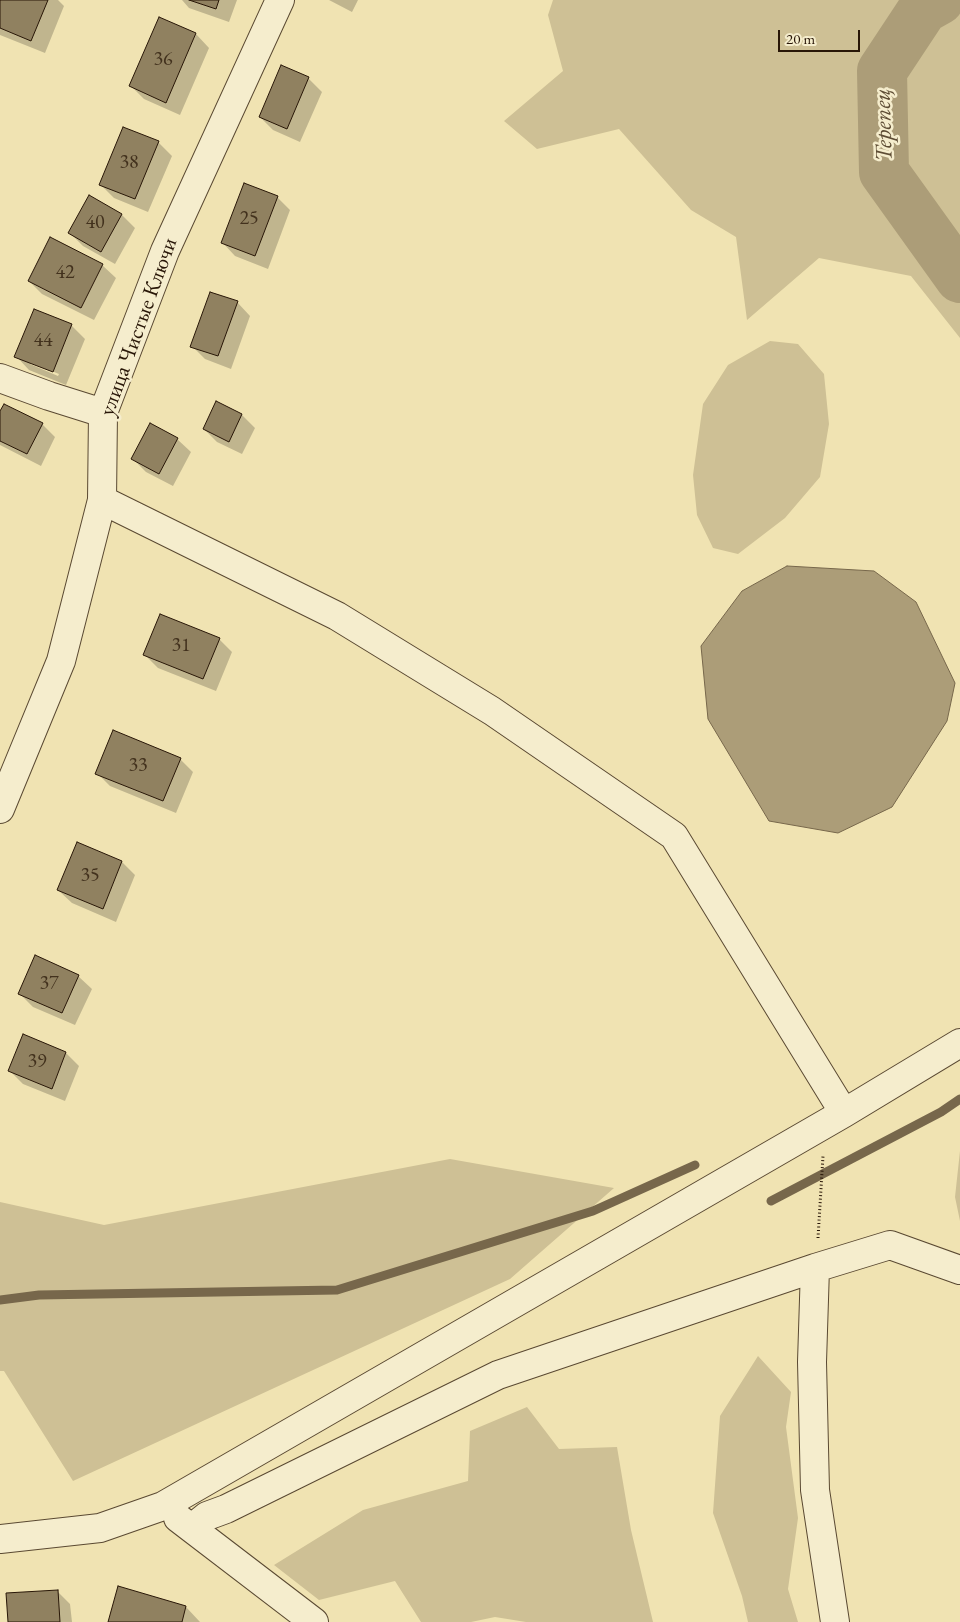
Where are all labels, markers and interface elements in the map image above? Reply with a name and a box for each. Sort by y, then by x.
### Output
scale bar [780,20,862,52]
text: 20 m [786,29,815,48]
house number: 36 [153,48,173,72]
water label: Терепец [868,88,900,162]
house number: 38 [119,151,139,175]
house number: 25 [239,207,259,231]
house number: 40 [85,211,105,235]
street label: улица Чистые Ключи [94,234,184,420]
house number: 42 [55,261,75,285]
house number: 44 [33,329,53,353]
house number: 31 [171,634,191,658]
house number: 33 [128,754,148,778]
house number: 35 [80,864,100,888]
house number: 37 [39,972,59,996]
house number: 39 [27,1050,47,1074]

